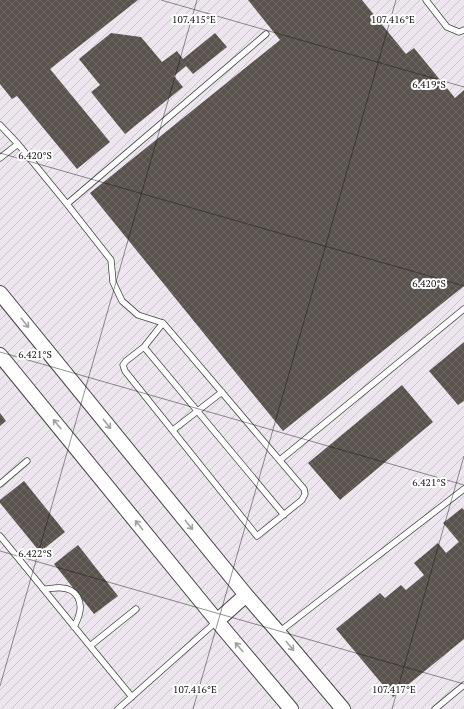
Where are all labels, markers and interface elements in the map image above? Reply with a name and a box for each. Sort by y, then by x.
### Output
text: 107.415°E [172,13,216,26]
text: 107.416°E [371,13,415,26]
text: 6.419°S [412,78,446,91]
text: 6.420°S [18,149,52,162]
text: 6.420°S [412,277,446,290]
one-way arrow [20,318,29,328]
text: 6.421°S [18,348,52,361]
one-way arrow [102,418,111,429]
one-way arrow [52,419,61,430]
text: 6.421°S [412,476,446,489]
one-way arrow [135,519,144,530]
one-way arrow [184,519,193,530]
text: 6.422°S [18,547,52,560]
one-way arrow [286,640,295,651]
one-way arrow [235,641,244,652]
text: 107.416°E [173,683,217,696]
text: 107.417°E [372,683,416,696]

